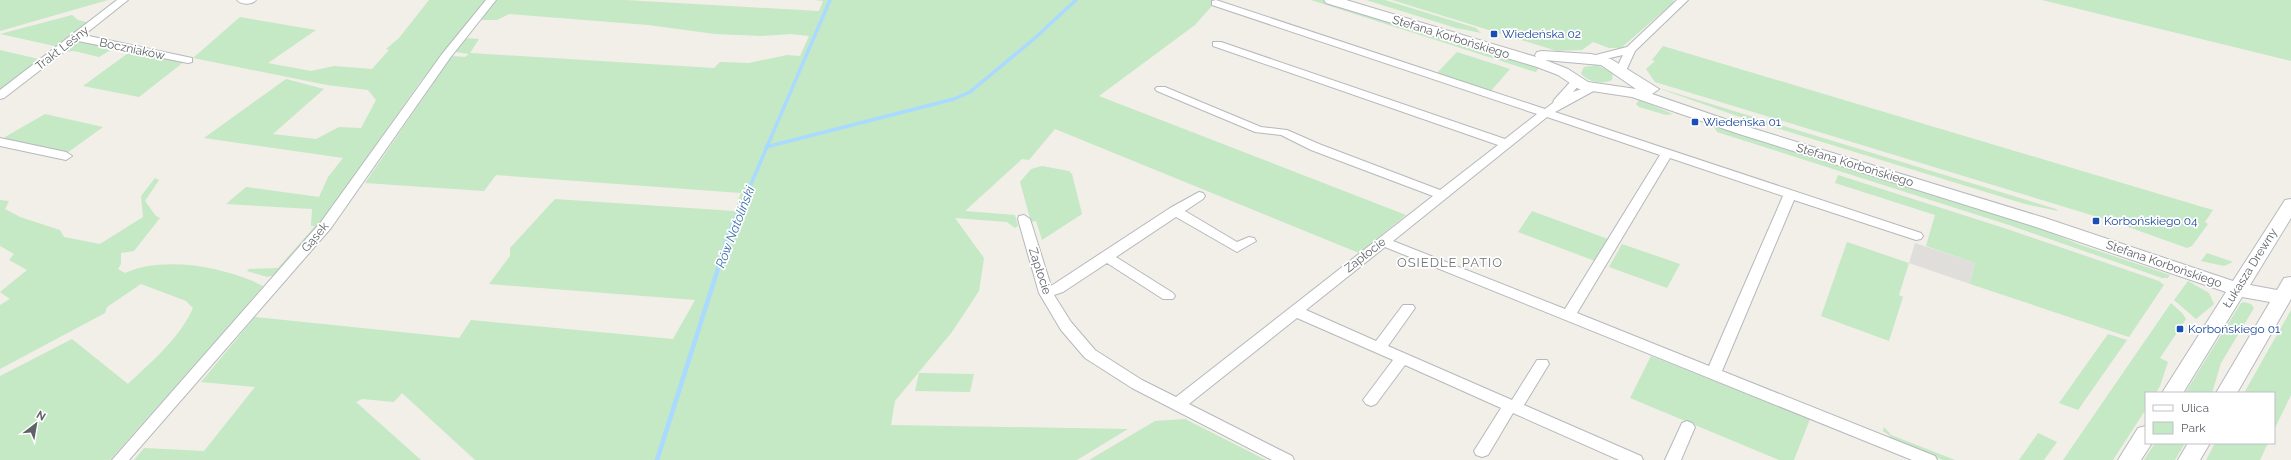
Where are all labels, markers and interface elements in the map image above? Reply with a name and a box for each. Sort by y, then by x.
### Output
street label: Stefana Korbońskiego [1391,13,1511,61]
street label: Trakt Leśny [33,23,92,73]
place label: Wiedeńska 02 [1502,27,1581,41]
marker: Wiedeńska 02 [1489,29,1499,39]
street label: Boczniaków [98,35,166,63]
place label: Wiedeńska 01 [1703,115,1781,129]
marker: Wiedeńska 01 [1690,117,1700,127]
street label: Stefana Korbońskiego [1795,141,1915,189]
water label: Rów Natoliński [713,183,758,270]
place label: Korbońskiego 04 [2104,214,2198,228]
marker: Korbońskiego 04 [2091,216,2101,226]
street label: Gąsek [299,219,332,255]
street label: Łukasza Drewny [2220,225,2280,310]
street label: Zapłocie [1342,235,1388,275]
street label: Stefana Korbońskiego [2104,238,2224,290]
street label: Zapłocie [1026,246,1054,296]
district label: OSIEDLE PATIO [1397,255,1503,270]
place label: Korbońskiego 01 [2188,322,2280,336]
marker: Korbońskiego 01 [2175,324,2185,334]
legend [2145,392,2275,444]
text: Ulica [2181,401,2209,415]
north arrow [16,404,56,444]
text: N [34,408,48,424]
text: Park [2181,421,2206,435]

